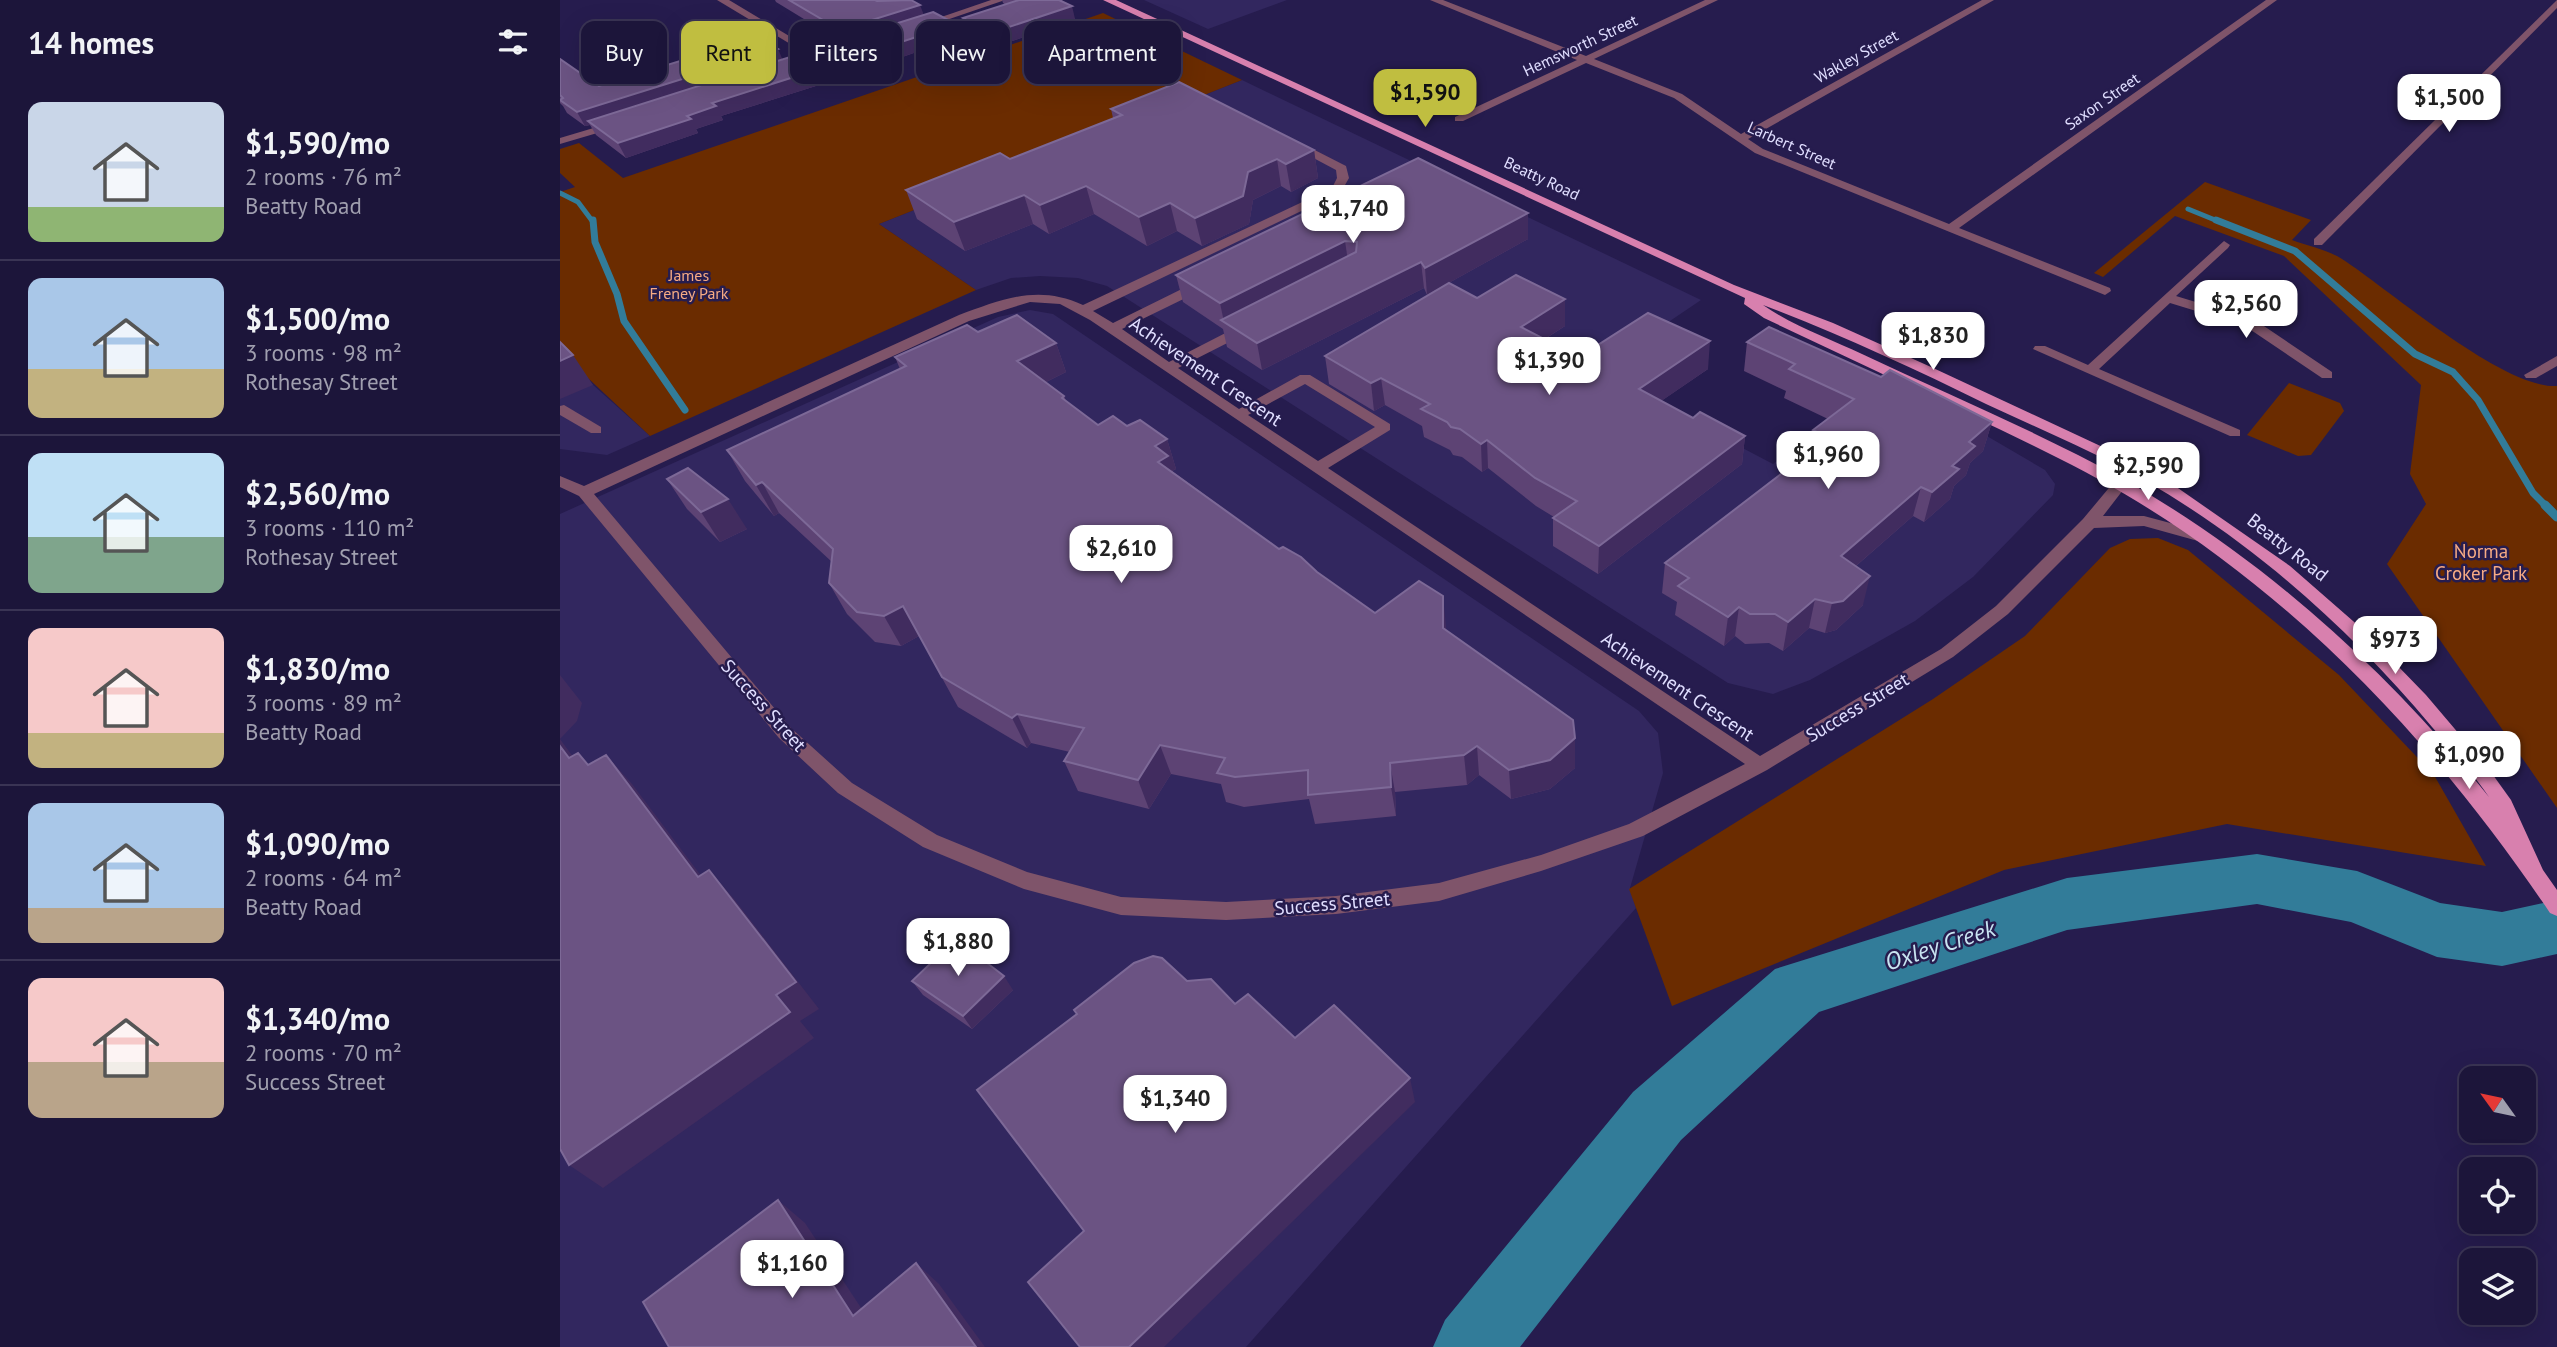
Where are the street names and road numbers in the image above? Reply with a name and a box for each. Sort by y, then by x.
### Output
street label: Hemsworth Street [1520,9,1641,80]
street label: Wakley Street [1811,25,1902,87]
street label: Saxon Street [2061,68,2144,134]
street label: Larbert Street [1745,117,1840,174]
street label: Beatty Road [1501,152,1583,204]
street label: Achievement Crescent [1125,311,1287,431]
street label: Beatty Road [2243,508,2333,586]
street label: Achievement Crescent [1597,626,1759,746]
street label: Success Street [716,654,812,756]
street label: Success Street [1801,667,1913,747]
street label: Success Street [1273,886,1391,920]

